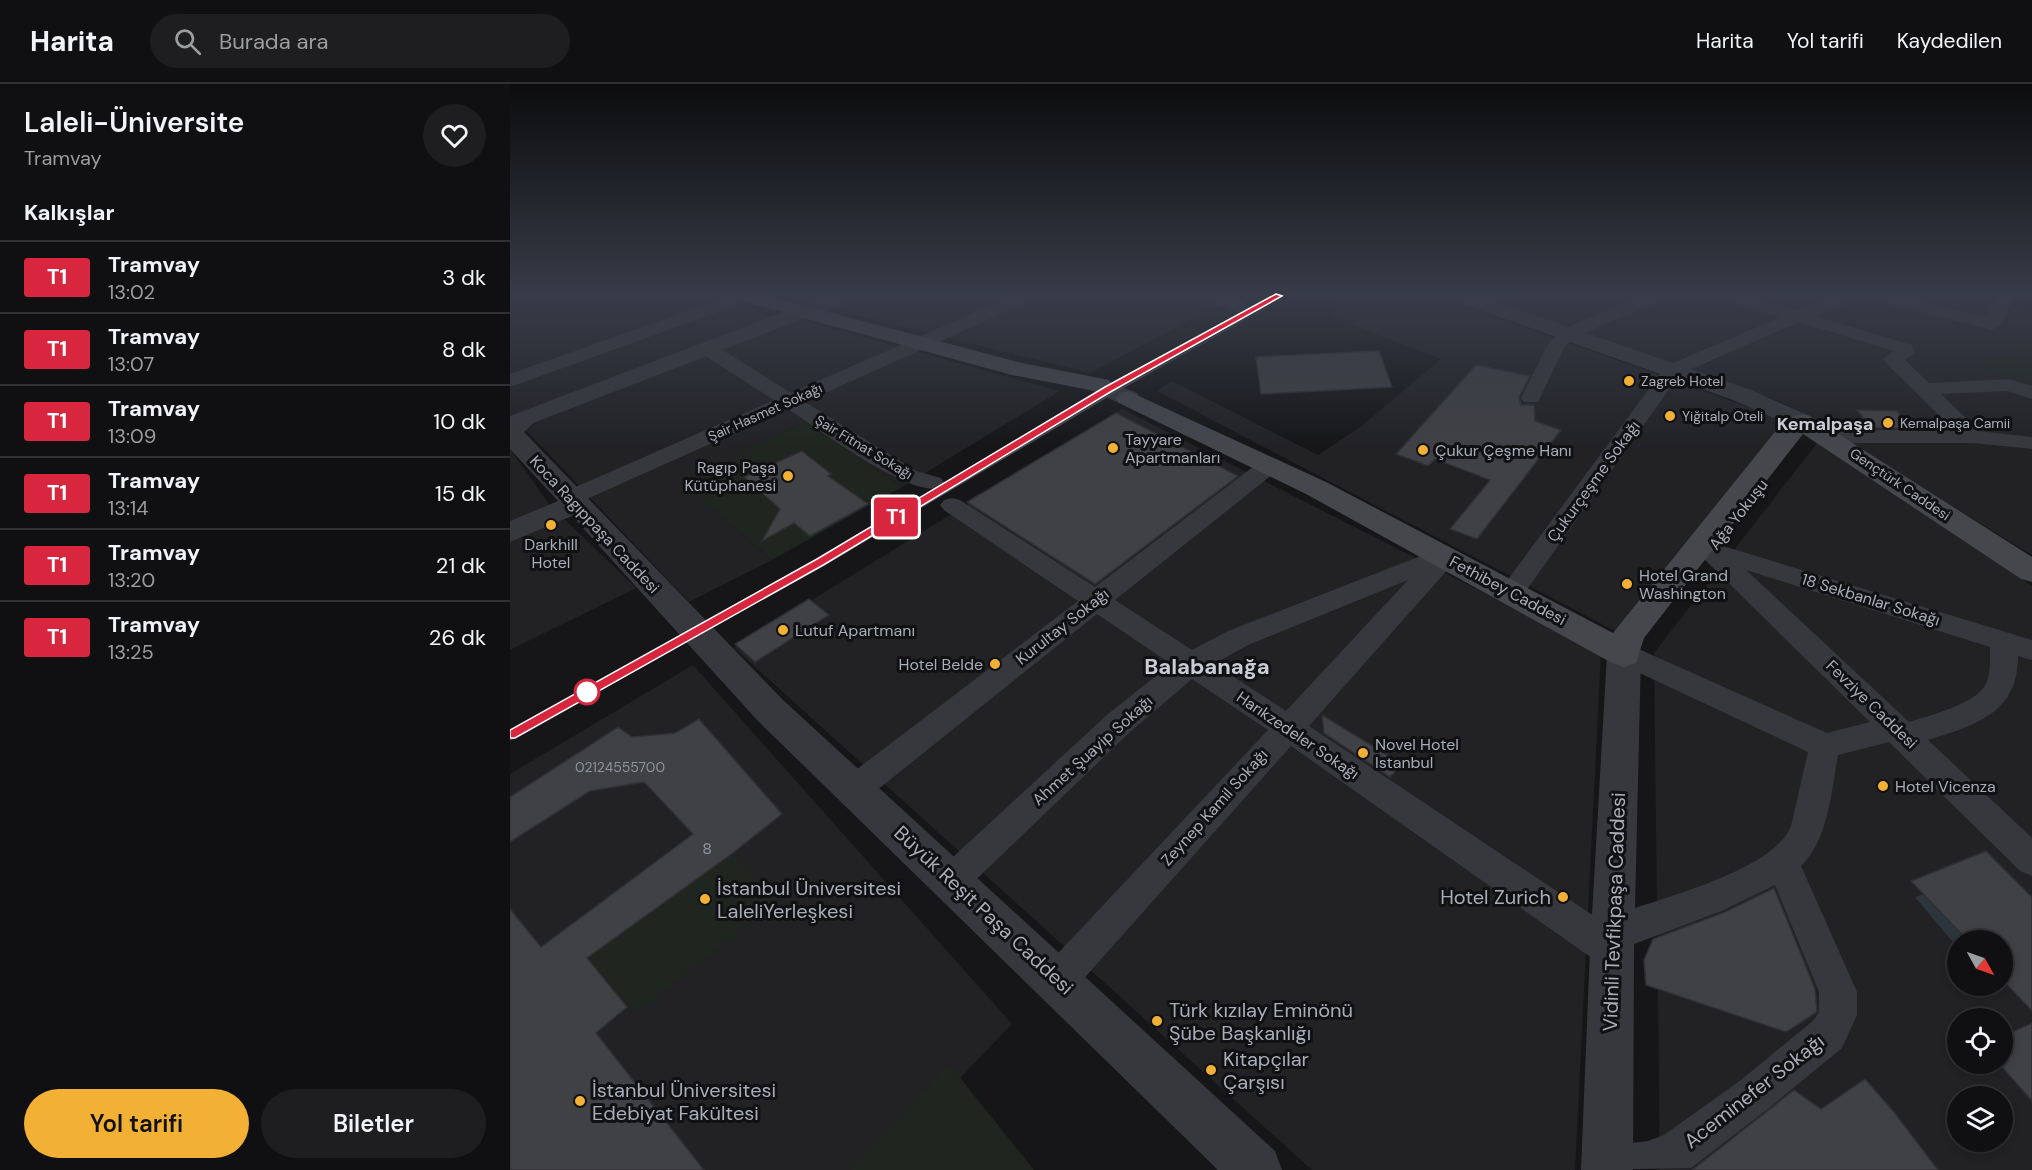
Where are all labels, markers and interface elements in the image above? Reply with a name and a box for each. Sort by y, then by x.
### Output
search box [150,14,570,68]
text: Harita [30,23,114,60]
icon: search [171,25,204,58]
text: Burada ara [219,27,329,56]
text: Harita [1696,27,1754,55]
text: Yol tarifi [1787,27,1864,55]
text: Kaydedilen [1897,27,2002,55]
text: Laleli-Üniversite [24,104,244,141]
button: heart [423,104,486,167]
text: Tramvay [24,145,102,171]
text: Kalkışlar [24,198,114,227]
text: Tramvay [108,250,200,279]
text: T1 [47,263,67,291]
text: 3 dk [442,263,486,292]
text: 13:02 [108,279,155,305]
text: Tramvay [108,322,200,351]
text: T1 [47,335,67,363]
text: 8 dk [442,335,486,364]
text: 13:07 [108,351,154,377]
place label: Zagreb Hotel [1641,372,1723,390]
marker: Zagreb Hotel [1622,374,1636,388]
street label: Şair Hasmet Sokağı [705,379,825,445]
text: Tramvay [108,394,200,423]
text: T1 [47,407,67,435]
text: 10 dk [433,407,486,436]
place label: Yiğitalp Oteli [1682,407,1763,425]
marker: Yiğitalp Oteli [1663,409,1677,423]
street label: Şair Fitnat Sokağı [812,411,916,483]
district label: Kemalpaşa [1777,412,1873,436]
place label: Kemalpaşa Camii [1900,414,2010,432]
street label: Çukurçeşme Sokağı [1542,416,1645,546]
marker: Kemalpaşa Camii [1881,416,1895,430]
text: 13:09 [108,423,156,449]
place label: Tayyare Apartmanları [1125,429,1220,468]
place label: Çukur Çeşme Hanı [1435,440,1572,461]
marker: Tayyare Apartmanları [1106,441,1120,455]
marker: Çukur Çeşme Hanı [1416,443,1430,457]
street label: Gençtürk Caddesi [1846,444,1954,524]
street label: Koca Ragıppaşa Caddesi [525,451,664,598]
place label: Ragıp Paşa Kütüphanesi [685,457,776,496]
text: Tramvay [108,466,200,495]
marker: Ragıp Paşa Kütüphanesi [781,469,795,483]
street label: Ağa Yokuşu [1704,475,1773,554]
text: T1 [47,479,67,507]
text: 15 dk [435,479,486,508]
text: 13:14 [108,495,148,521]
line badge: T1 [869,498,923,536]
text: T1 [886,503,906,531]
marker: Darkhill Hotel [544,518,558,532]
place label: Darkhill Hotel [524,534,578,573]
text: Tramvay [108,538,200,567]
text: T1 [47,551,67,579]
text: 21 dk [436,551,486,580]
street label: Fethibey Caddesi [1446,551,1570,630]
place label: Hotel Grand Washington [1639,565,1728,604]
text: 13:20 [108,567,155,593]
street label: 18 Sekbanlar Sokağı [1799,568,1943,631]
marker: Hotel Grand Washington [1620,577,1634,591]
street label: Kurultay Sokağı [1011,583,1113,669]
text: Tramvay [108,610,200,639]
place label: Lutuf Apartmanı [795,620,915,641]
text: T1 [47,623,67,651]
text: 26 dk [429,623,486,652]
marker: Lutuf Apartmanı [776,623,790,637]
text: 13:25 [108,639,154,665]
district label: Balabanağa [1144,652,1270,681]
place label: Hotel Belde [899,654,983,675]
street label: Fevziye Caddesi [1822,656,1922,753]
marker: Hotel Belde [988,657,1002,671]
unlabelled marker [574,679,600,705]
street label: Harıkzedeler Sokağı [1232,687,1363,784]
street label: Ahmet Şuayip Sokağı [1028,691,1157,810]
place label: Novel Hotel Istanbul [1375,734,1459,773]
street label: Zeynep Kamil Sokağı [1156,745,1272,870]
marker: Novel Hotel Istanbul [1356,746,1370,760]
house number: 02124555700 [575,758,665,776]
place label: Hotel Vicenza [1895,776,1996,797]
marker: Hotel Vicenza [1876,779,1890,793]
street label: Vidinli Tevfikpaşa Caddesi [1597,792,1631,1032]
street label: Büyük Reşit Paşa Caddesi [889,820,1079,1000]
house number: 8 [702,838,712,859]
place label: İstanbul Üniversitesi LaleliYerleşkesi [717,875,901,924]
place label: Hotel Zurich [1440,884,1551,910]
marker: Hotel Zurich [1556,890,1570,904]
marker: İstanbul Üniversitesi LaleliYerleşkesi [698,892,712,906]
north arrow [1947,930,2013,996]
map controls [1947,930,2013,1152]
place label: Türk kızılay Eminönü Şübe Başkanlığı [1169,997,1353,1046]
button: locate [1947,1008,2013,1074]
marker: Türk kızılay Eminönü Şübe Başkanlığı [1150,1014,1164,1028]
street label: Aceminefer Sokağı [1679,1028,1829,1154]
place label: Kitapçılar Çarşısı [1223,1046,1309,1095]
marker: Kitapçılar Çarşısı [1204,1063,1218,1077]
place label: İstanbul Üniversitesi Edebiyat Fakültesi [592,1077,776,1126]
button: layers [1947,1086,2013,1152]
button: Yol tarifi [24,1089,249,1158]
button: Biletler [261,1089,486,1158]
marker: İstanbul Üniversitesi Edebiyat Fakültesi [573,1094,587,1108]

